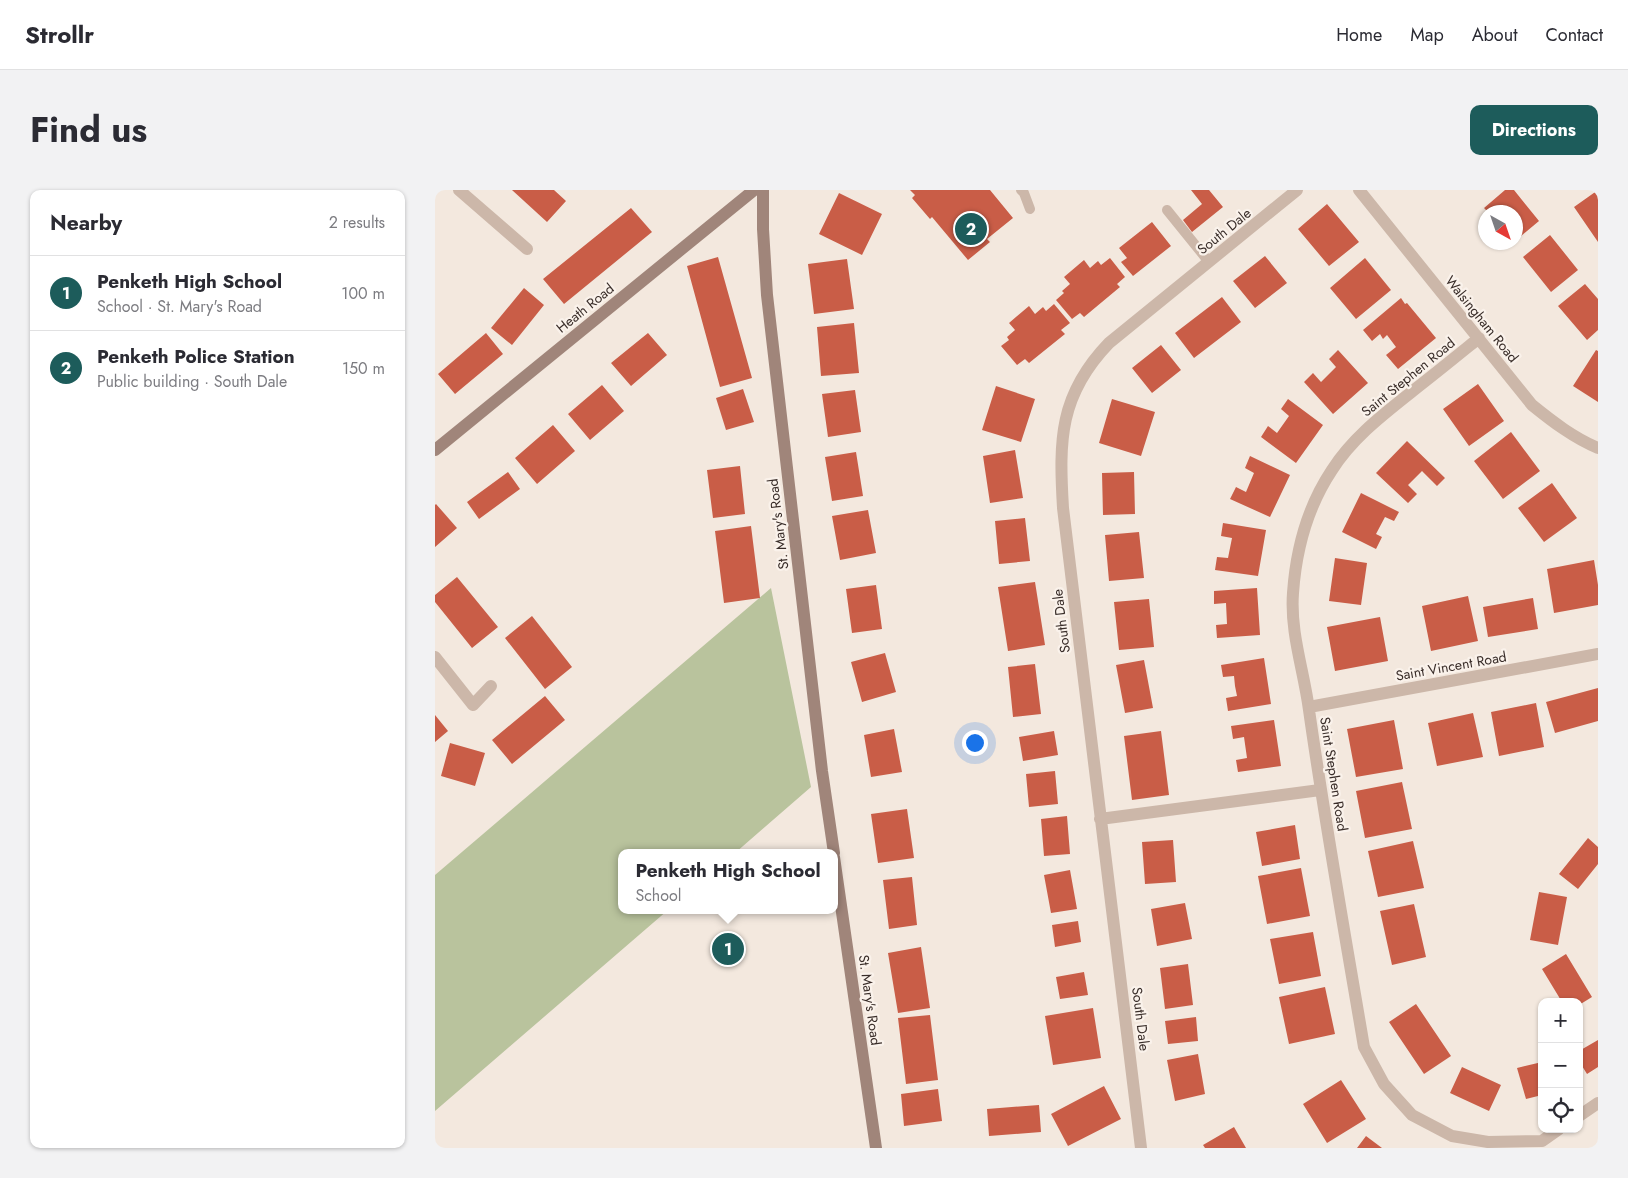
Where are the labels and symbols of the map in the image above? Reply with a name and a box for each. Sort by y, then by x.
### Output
street label: South Dale [1193,203,1255,259]
north arrow [1478,205,1523,250]
pin: 2 [955,210,987,248]
street label: Walsingham Road [1441,271,1523,367]
street label: Heath Road [552,278,618,338]
street label: Saint Stephen Road [1357,333,1459,421]
street label: St. Mary's Road [762,477,794,571]
street label: South Dale [1047,588,1075,654]
street label: Saint Vincent Road [1394,646,1508,686]
street label: Saint Stephen Road [1315,715,1353,833]
your location [962,730,988,756]
pin: 1 [712,930,744,968]
street label: St. Mary's Road [854,953,886,1047]
street label: South Dale [1127,986,1155,1052]

